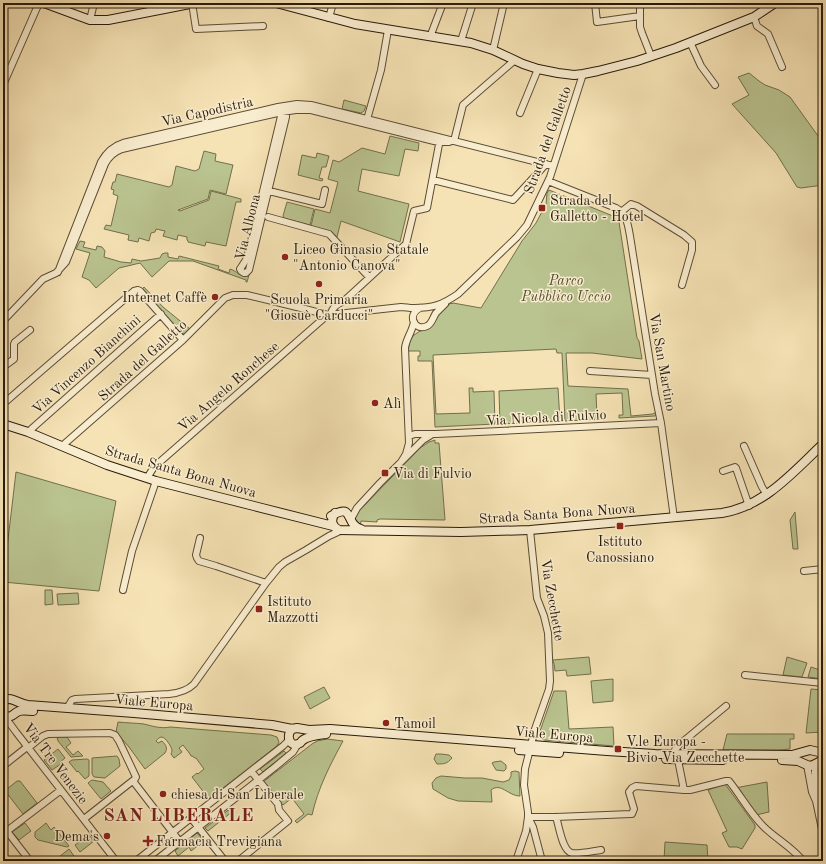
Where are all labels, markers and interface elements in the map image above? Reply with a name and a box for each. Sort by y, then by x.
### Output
street label: Strada del Galletto [522,85,574,196]
street label: Via Capodistria [160,95,255,129]
street label: Via Albona [233,193,263,262]
place label: Strada del Galletto - Hotel [550,194,644,224]
marker: Strada del Galletto - Hotel [537,203,547,213]
place label: Liceo Ginnasio Statale "Antonio Canova" [293,243,429,273]
marker: Liceo Ginnasio Statale "Antonio Canova" [280,252,290,262]
park label: Parco Pubblico Uccio [520,274,611,304]
marker: Scuola Primaria "Giosuè Carducci" [314,279,324,289]
place label: Internet Caffè [122,291,207,305]
marker: Internet Caffè [210,292,220,302]
place label: Scuola Primaria "Giosuè Carducci" [265,293,373,323]
street label: Via Vincenzo Bianchini [30,312,144,417]
street label: Via San Martino [646,312,678,412]
street label: Strada del Galletto [96,318,190,404]
street label: Via Angelo Ronchese [175,339,282,434]
place label: Alì [383,397,401,411]
marker: Alì [370,398,380,408]
street label: Via Nicola di Fulvio [485,408,607,428]
street label: Strada Santa Bona Nuova [103,444,258,500]
place label: Via di Fulvio [393,467,472,481]
marker: Via di Fulvio [380,468,390,478]
street label: Strada Santa Bona Nuova [478,502,636,526]
marker: Istituto Canossiano [615,521,625,531]
place label: Istituto Canossiano [586,535,654,565]
street label: Via Zecchette [538,558,566,642]
place label: Istituto Mazzotti [267,595,319,625]
marker: Istituto Mazzotti [254,604,264,614]
street label: Viale Europa [114,693,194,713]
place label: Tamoil [394,717,436,731]
marker: Tamoil [381,718,391,728]
street label: Via Tre Venezie [20,721,90,807]
street label: Viale Europa [514,725,594,745]
place label: V.le Europa - Bivio Via Zecchette [626,735,744,765]
marker: V.le Europa - Bivio Via Zecchette [613,744,623,754]
place label: chiesa di San Liberale [171,788,304,802]
marker: chiesa di San Liberale [158,789,168,799]
district label: SAN LIBERALE [104,807,254,825]
place label: Dema's [54,830,99,844]
marker: Dema's [102,831,112,841]
place label: Farmacia Trevigiana [156,835,282,849]
marker: Farmacia Trevigiana [143,836,153,846]

